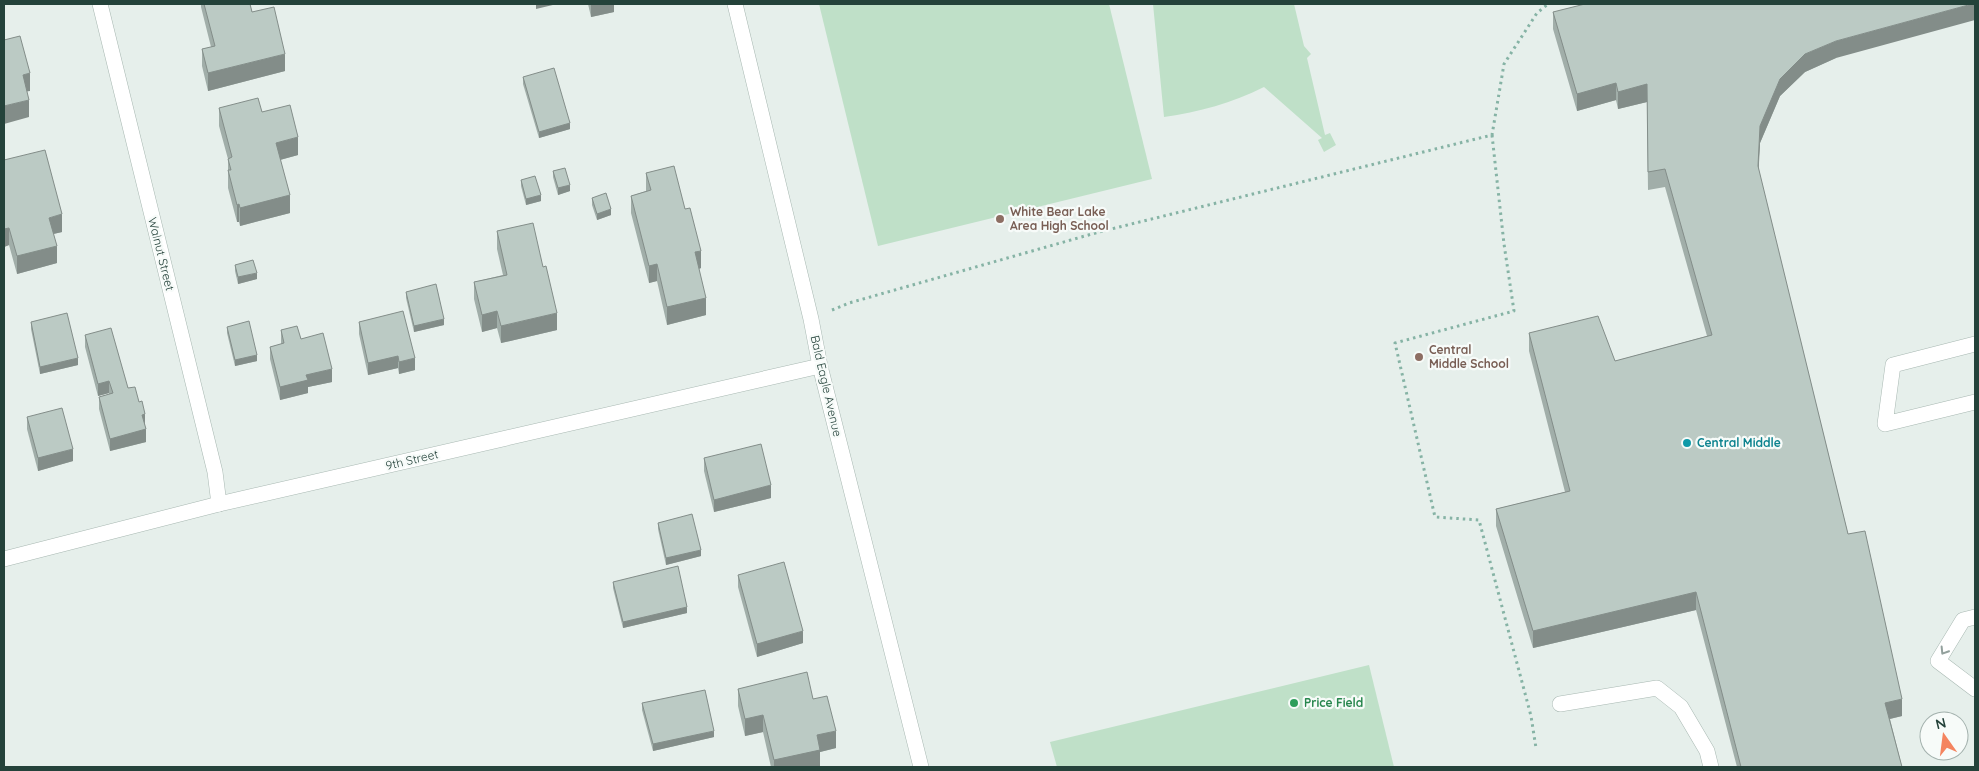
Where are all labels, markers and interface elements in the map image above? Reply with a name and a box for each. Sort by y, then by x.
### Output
place label: White Bear Lake Area High School [1010,204,1109,233]
marker: White Bear Lake Area High School [994,213,1006,225]
street label: Walnut Street [145,215,178,292]
street label: Bald Eagle Avenue [808,334,845,438]
place label: Central Middle School [1429,342,1509,371]
marker: Central Middle School [1413,351,1425,363]
place label: Central Middle [1697,435,1781,450]
marker: Central Middle [1681,437,1693,449]
street label: 9th Street [384,446,440,473]
one-way arrow [1941,645,1950,655]
place label: Price Field [1304,695,1363,710]
marker: Price Field [1288,697,1300,709]
north arrow [1919,711,1969,761]
text: N [1934,713,1948,733]

